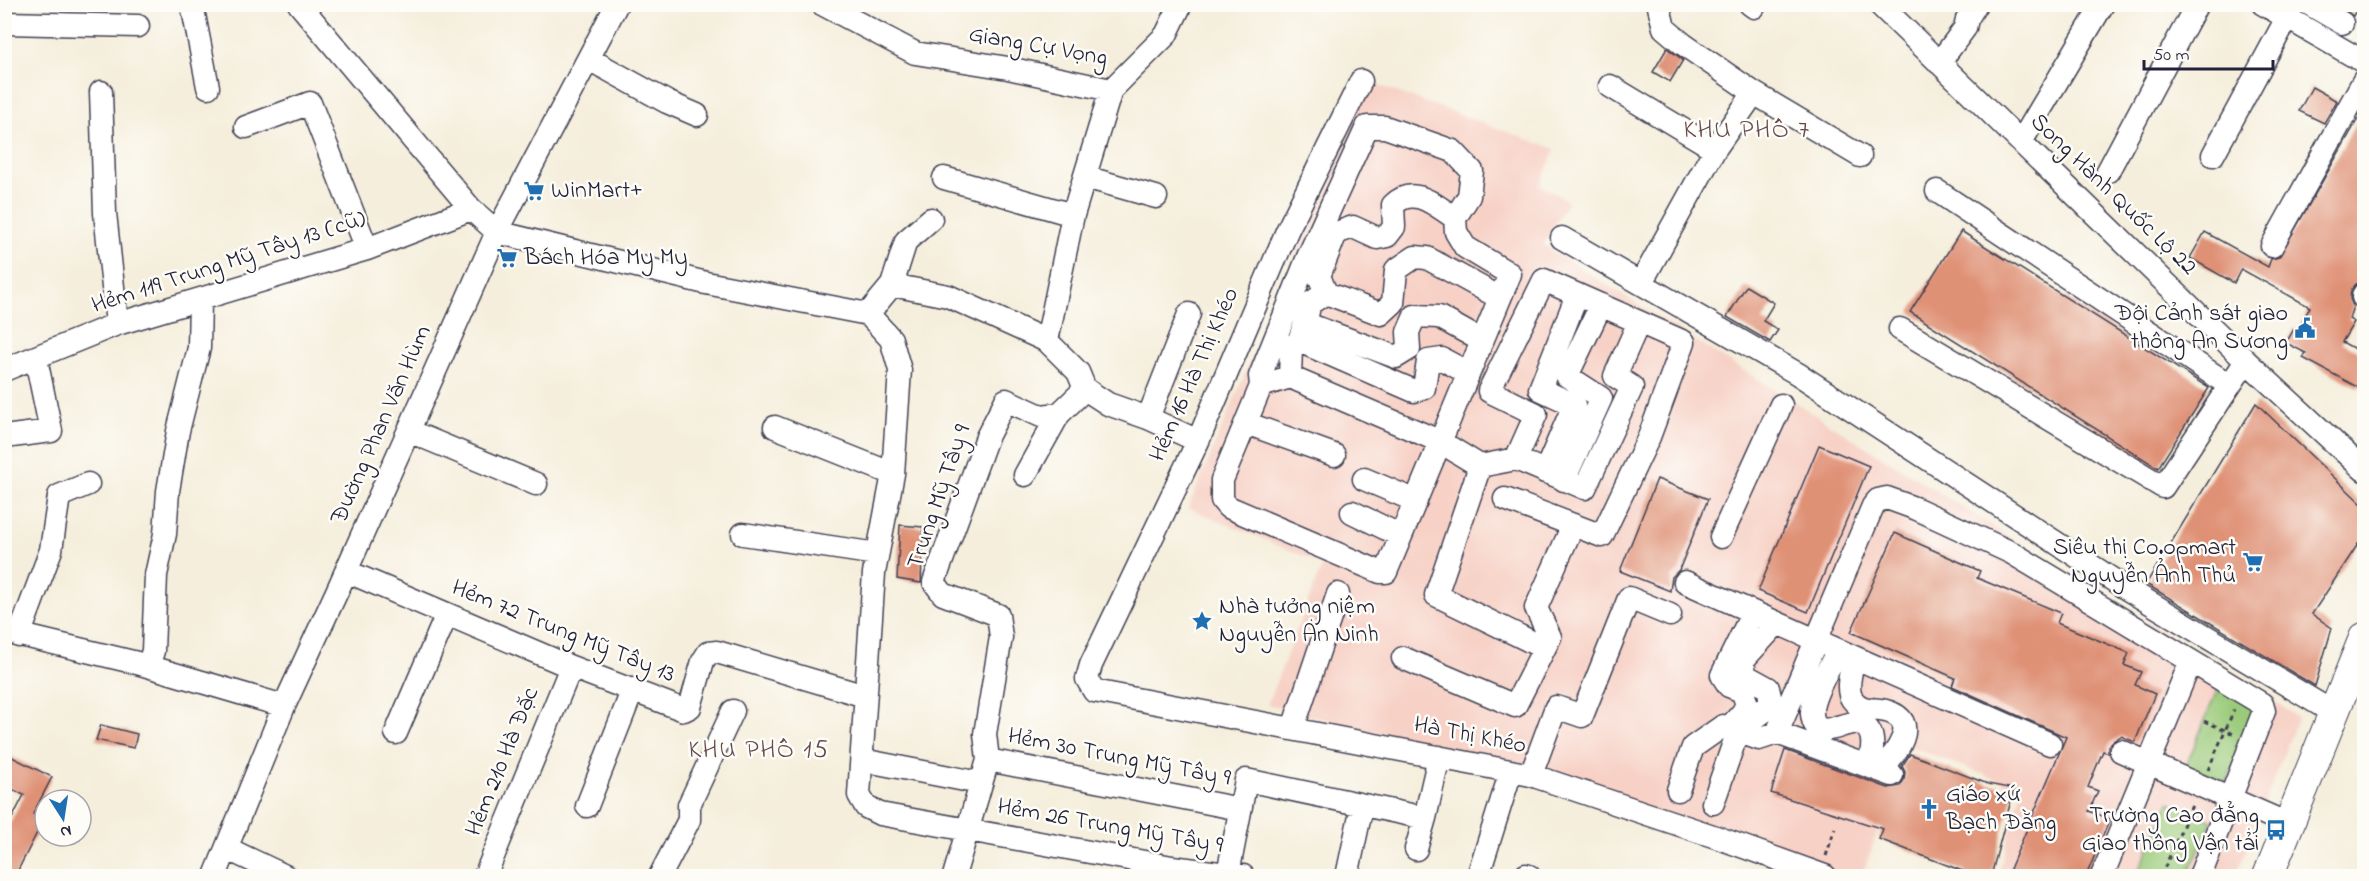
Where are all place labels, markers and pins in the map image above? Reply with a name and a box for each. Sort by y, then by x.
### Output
place label: WinMart+ [551,174,643,209]
supermarket icon: WinMart+ [522,179,546,203]
place label: Bách Hóa My My [523,241,688,277]
supermarket icon: Bách Hóa My My [495,246,519,270]
place label: Đội Cảnh sát giao thông An Sương [2114,297,2288,360]
public building icon: Đội Cảnh sát giao thông An Sương [2293,316,2317,340]
place label: Siêu thị Co.opmart Nguyễn Ảnh Thủ [2053,531,2236,595]
supermarket icon: Siêu thị Co.opmart Nguyễn Ảnh Thủ [2241,550,2265,574]
place label: Nhà tưởng niệm Nguyễn An Ninh [1219,590,1379,654]
place icon: Nhà tưởng niệm Nguyễn An Ninh [1190,609,1214,633]
place label: Giáo xứ Bạch Đằng [1945,778,2056,841]
church icon: Giáo xứ Bạch Đằng [1917,797,1941,821]
place label: Trường Cao đẳng Giao thông Vận tải [2082,799,2259,862]
bus stop icon: Trường Cao đẳng Giao thông Vận tải [2264,818,2288,842]

